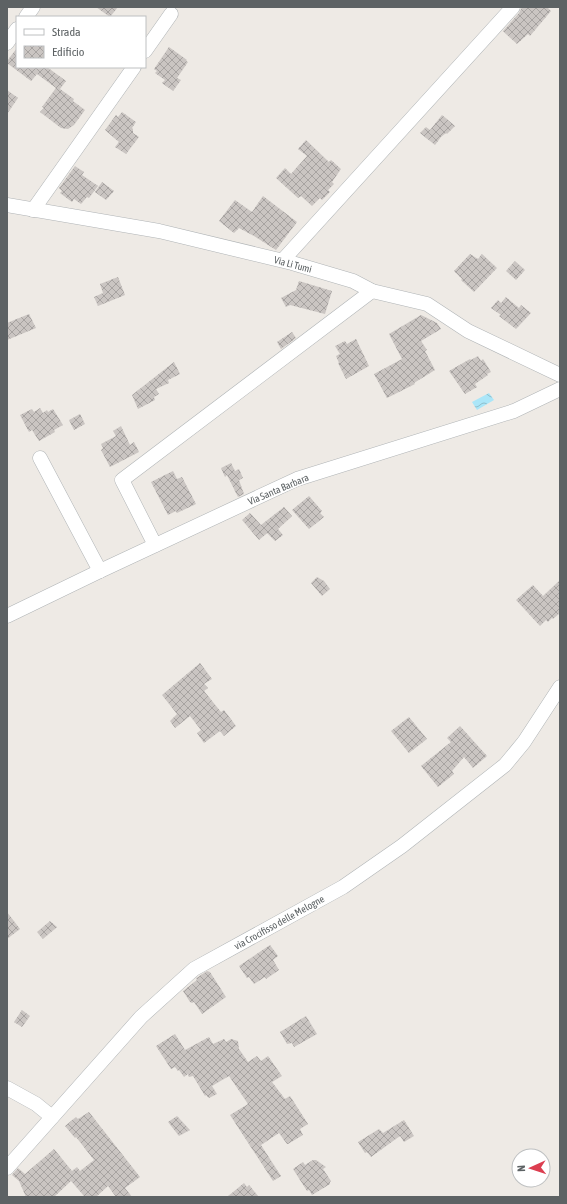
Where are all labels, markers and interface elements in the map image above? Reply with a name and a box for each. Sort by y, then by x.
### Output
legend [16,16,146,68]
text: Strada [52,25,81,39]
text: Edificio [52,45,85,59]
street label: Via Li Tumi [273,254,313,275]
street label: Via Santa Barbara [246,472,311,507]
street label: via Crocifisso delle Melogne [232,893,327,952]
north arrow [511,1148,551,1188]
text: N [515,1165,527,1172]

